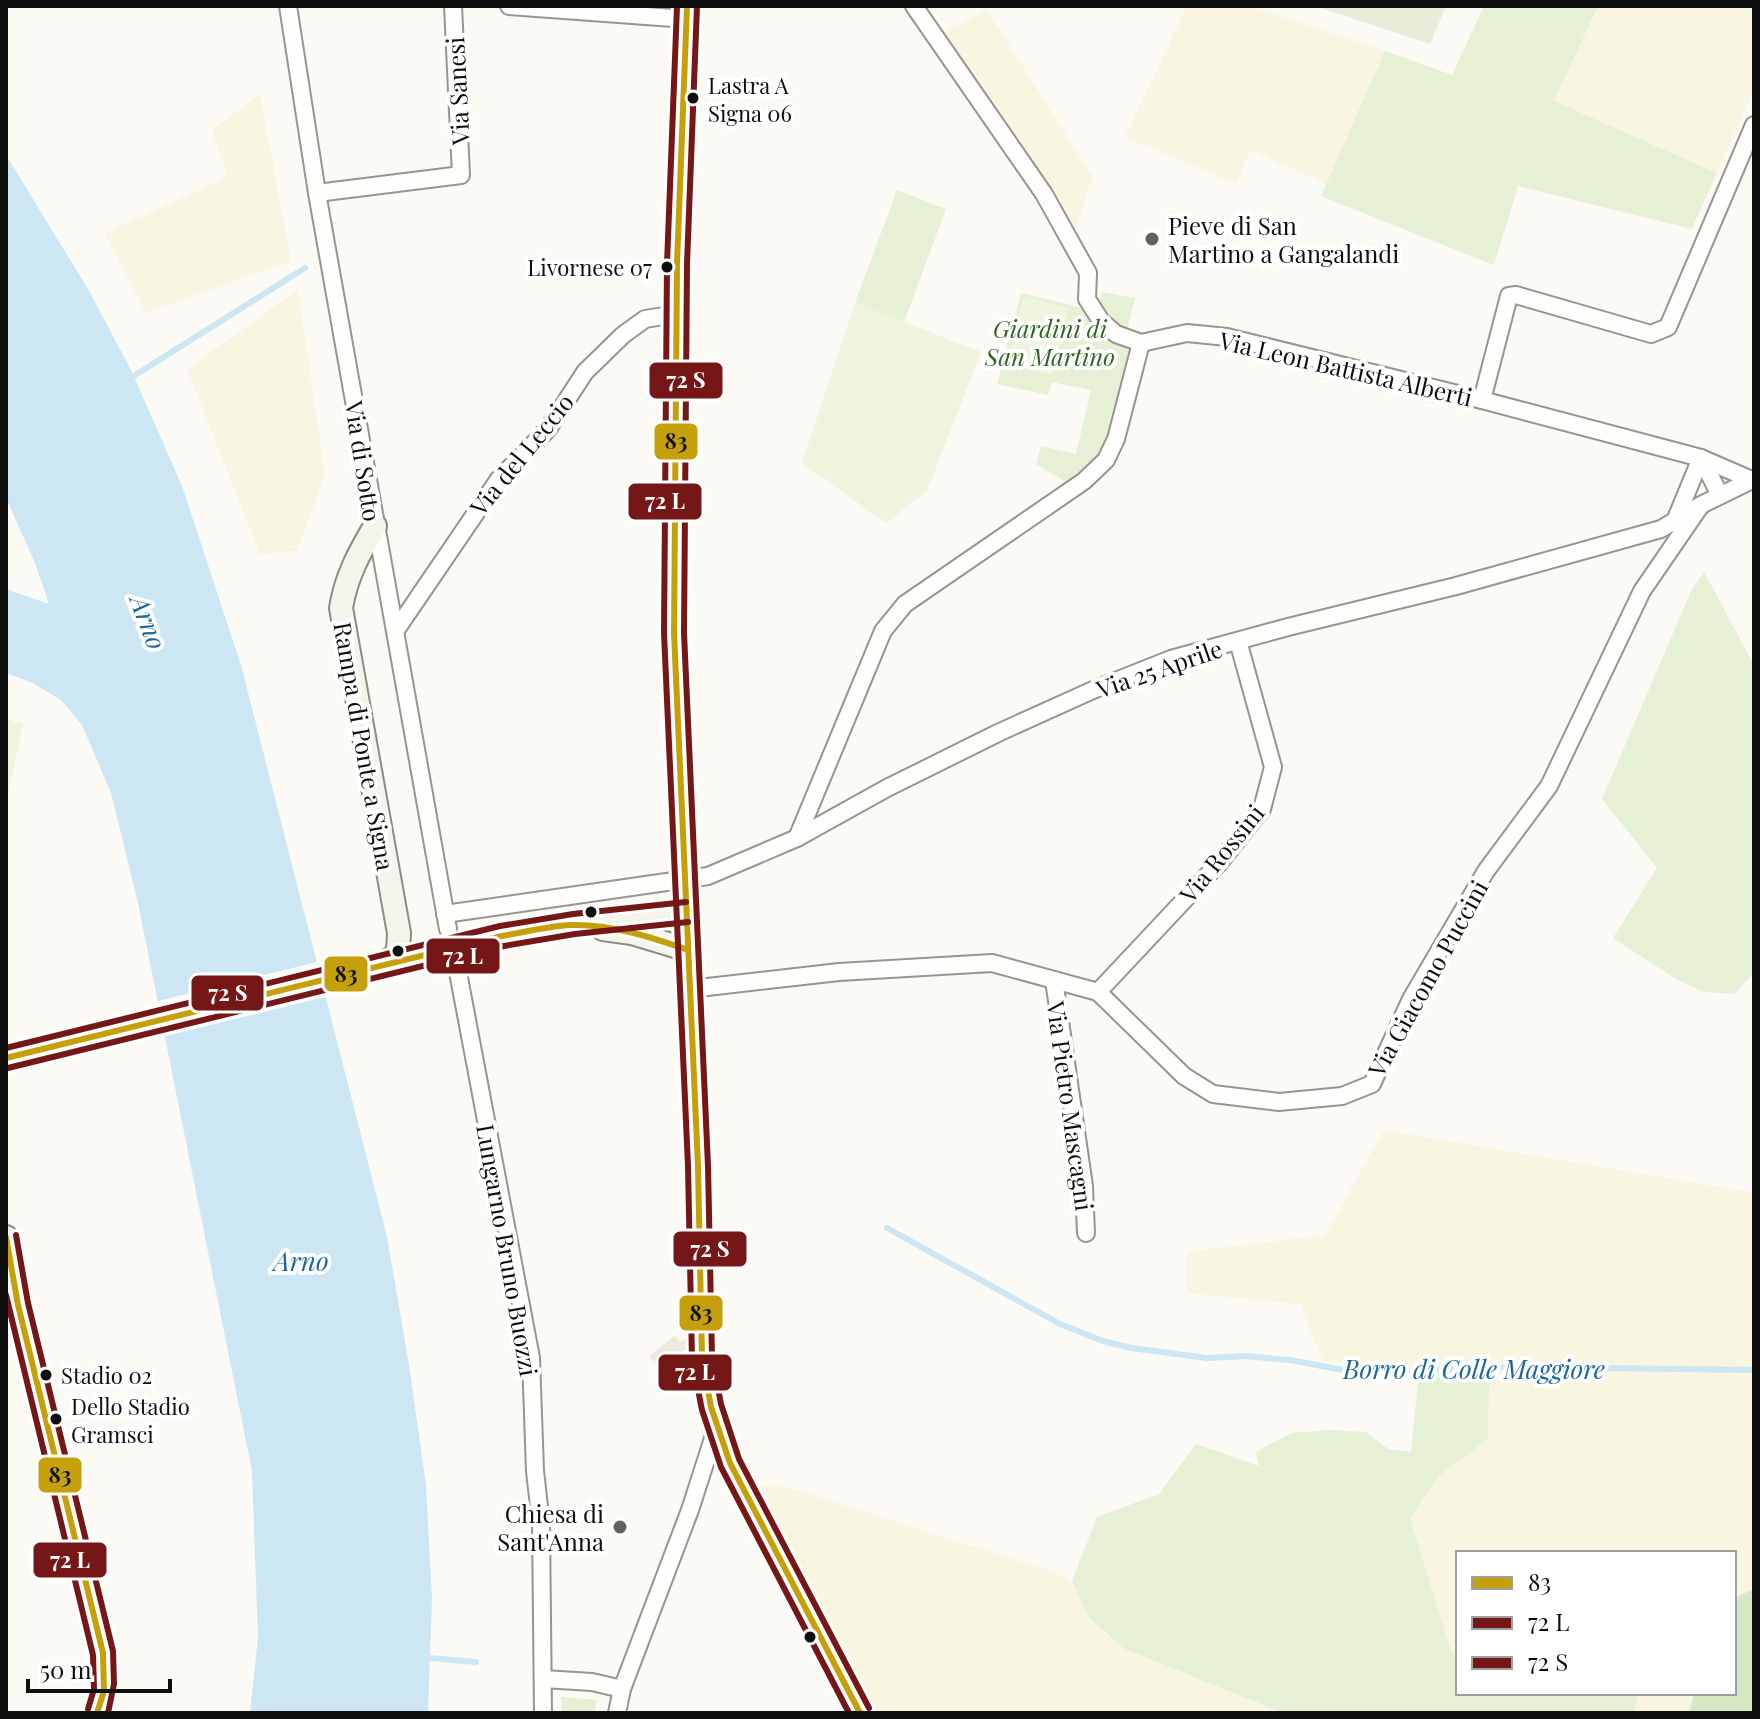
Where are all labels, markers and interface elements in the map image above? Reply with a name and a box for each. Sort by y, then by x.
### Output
street label: Via Sanesi [438,36,476,147]
place label: Lastra A Signa 06 [708,70,792,128]
marker: Lastra A Signa 06 [685,90,701,106]
place label: Pieve di San Martino a Gangalandi [1168,209,1399,269]
marker: Pieve di San Martino a Gangalandi [1143,230,1161,248]
place label: Livornese 07 [527,252,652,282]
marker: Livornese 07 [659,259,675,275]
park label: Giardini di San Martino [984,312,1115,372]
street label: Via Leon Battista Alberti [1215,323,1476,413]
line badge: 72 S [648,361,724,400]
text: 72 S [666,364,706,394]
street label: Via del Leccio [461,386,580,522]
street label: Via di Sotto [339,398,389,523]
line badge: 83 [653,422,699,461]
text: 83 [665,425,687,455]
line badge: 72 L [627,482,703,521]
text: 72 L [645,485,685,515]
water label: Arno [122,587,175,654]
street label: Rampa di Ponte a Signa [327,619,403,873]
street label: Via 25 Aprile [1091,632,1226,705]
street label: Via Rossini [1171,797,1270,910]
street label: Via Giacomo Puccini [1359,874,1494,1083]
unlabelled marker [583,904,599,920]
line badge: 72 L [425,937,501,975]
text: 72 L [443,940,483,970]
unlabelled marker [390,943,406,959]
line badge: 83 [323,955,369,993]
text: 83 [335,958,357,988]
line badge: 72 S [190,974,265,1012]
text: 72 S [208,977,248,1007]
street label: Via Pietro Mascagni [1040,998,1102,1213]
street label: Lungarno Bruno Buozzi [470,1121,546,1379]
line badge: 72 S [672,1230,748,1268]
text: 72 S [690,1233,730,1263]
water label: Arno [270,1243,329,1278]
line badge: 83 [678,1294,724,1332]
text: 83 [690,1297,712,1327]
water label: Borro di Colle Maggiore [1342,1351,1605,1386]
line badge: 72 L [657,1353,733,1392]
text: 72 L [675,1356,715,1386]
place label: Stadio 02 [61,1360,152,1390]
marker: Stadio 02 [38,1367,54,1383]
place label: Dello Stadio Gramsci [71,1391,190,1449]
marker: Dello Stadio Gramsci [48,1411,64,1427]
line badge: 83 [37,1456,83,1494]
text: 83 [49,1459,71,1489]
place label: Chiesa di Sant'Anna [497,1497,604,1557]
marker: Chiesa di Sant'Anna [611,1518,629,1536]
line badge: 72 L [32,1541,108,1579]
text: 72 L [50,1544,90,1574]
legend [1456,1551,1736,1695]
text: 83 [1528,1565,1551,1597]
text: 72 L [1528,1605,1569,1637]
unlabelled marker [802,1629,818,1645]
scale bar [28,1643,170,1693]
text: 72 S [1528,1645,1568,1677]
text: 50 m [40,1653,92,1685]

